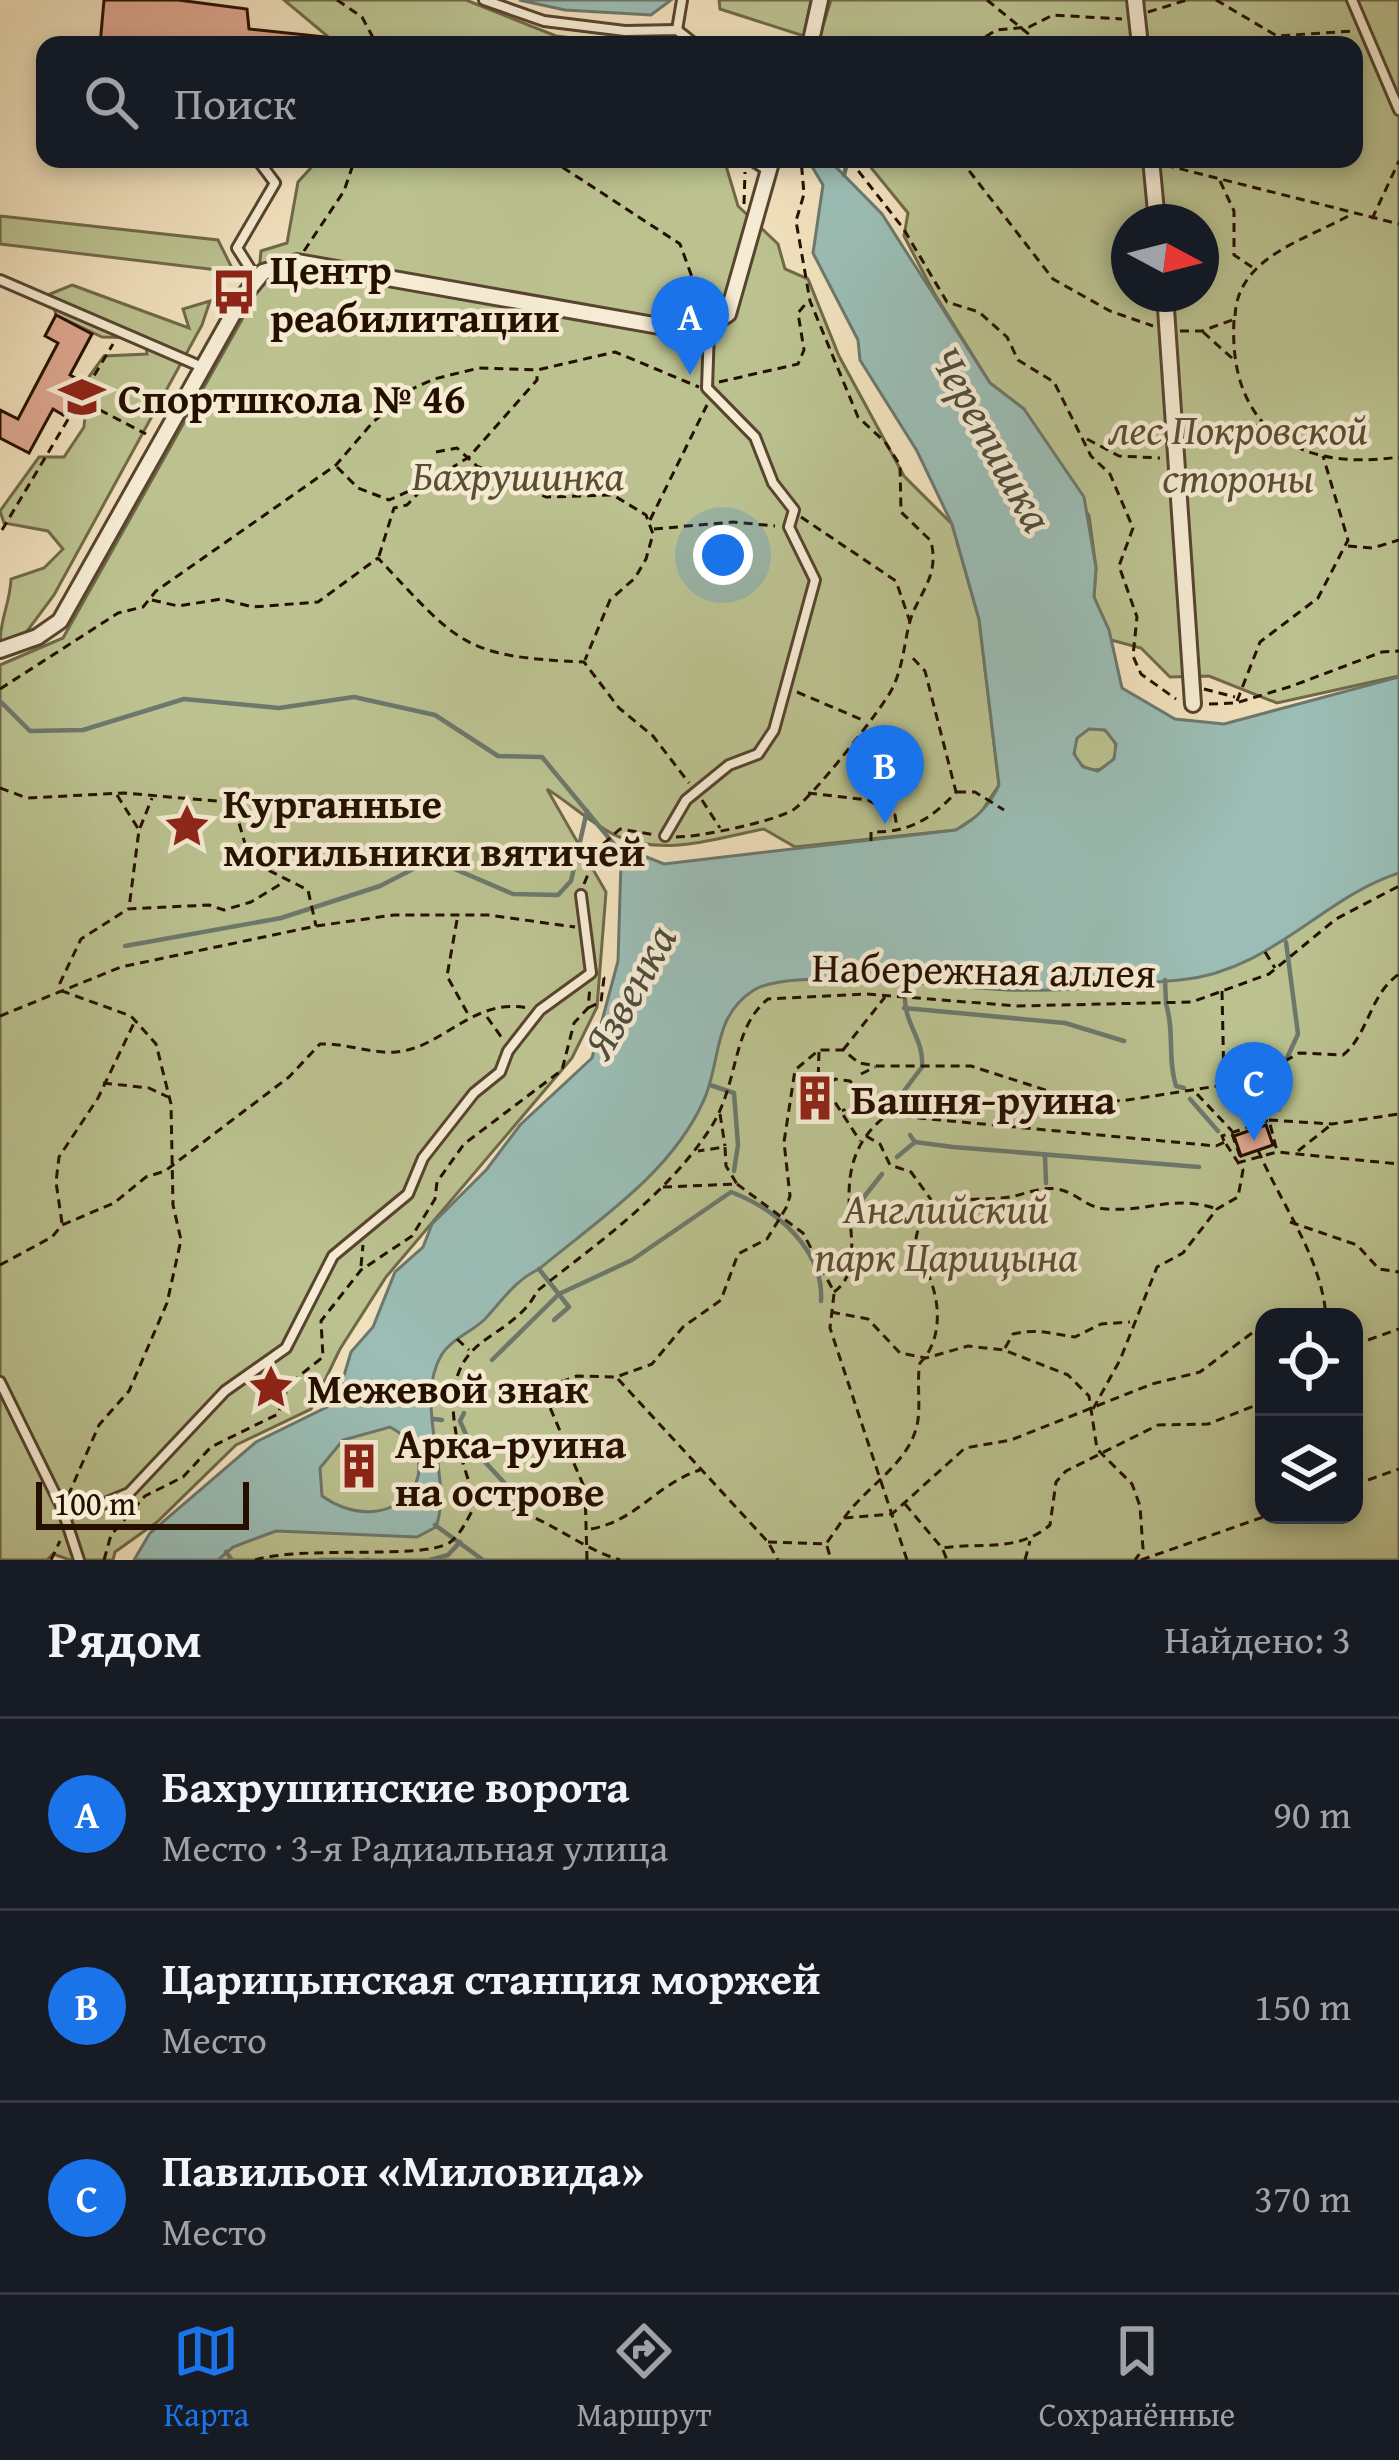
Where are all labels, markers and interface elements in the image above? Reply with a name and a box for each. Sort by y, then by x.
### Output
search box [36,36,1363,168]
icon: search [78,69,144,135]
text: Поиск [174,70,296,135]
north arrow [1111,204,1219,312]
place label: Центр реабилитации [270,238,560,347]
bus stop icon: Центр реабилитации [209,267,259,317]
pin: A [651,276,729,375]
water label: Черепишка [915,333,1071,543]
place label: Спортшкола № 46 [118,367,465,428]
school or university icon: Спортшкола № 46 [57,372,107,422]
park label: лес Покровской стороны [1108,398,1368,507]
park label: Бахрушинка [412,444,625,505]
your location [693,525,753,585]
pin: B [846,725,924,824]
place label: Курганные могильники вятичей [223,772,645,881]
place icon: Курганные могильники вятичей [162,801,212,851]
water label: Язвенка [564,912,692,1072]
street label: Набережная аллея [811,936,1157,1002]
pin: C [1215,1042,1293,1141]
place label: Башня-руина [851,1068,1116,1129]
building icon: Башня-руина [790,1073,840,1123]
park label: Английский парк Царицына [814,1177,1078,1286]
map controls [1255,1308,1363,1524]
button: locate [1255,1308,1363,1416]
place label: Межевой знак [307,1357,589,1418]
place icon: Межевой знак [246,1362,296,1412]
place label: Арка-руина на острове [395,1412,627,1521]
button: layers [1255,1416,1363,1524]
building icon: Арка-руина на острове [334,1441,384,1491]
scale bar [36,1476,249,1529]
text: 100 m [54,1479,136,1527]
text: Рядом [48,1601,202,1676]
text: Найдено: 3 [1164,1610,1351,1667]
text: Бахрушинские ворота [162,1753,630,1818]
text: A [75,1785,99,1842]
text: 90 m [1273,1785,1351,1842]
text: Место · 3-я Радиальная улица [162,1818,668,1875]
text: Царицынская станция моржей [162,1945,820,2010]
text: B [75,1977,99,2034]
text: 150 m [1254,1977,1351,2034]
text: Место [162,2010,267,2067]
text: Павильон «Миловида» [162,2137,644,2202]
text: C [76,2169,98,2226]
text: 370 m [1254,2169,1351,2226]
text: Место [162,2202,267,2259]
tab: Карта [164,2318,249,2438]
tab: Маршрут [576,2318,711,2438]
tab: Сохранённые [1039,2318,1235,2438]

